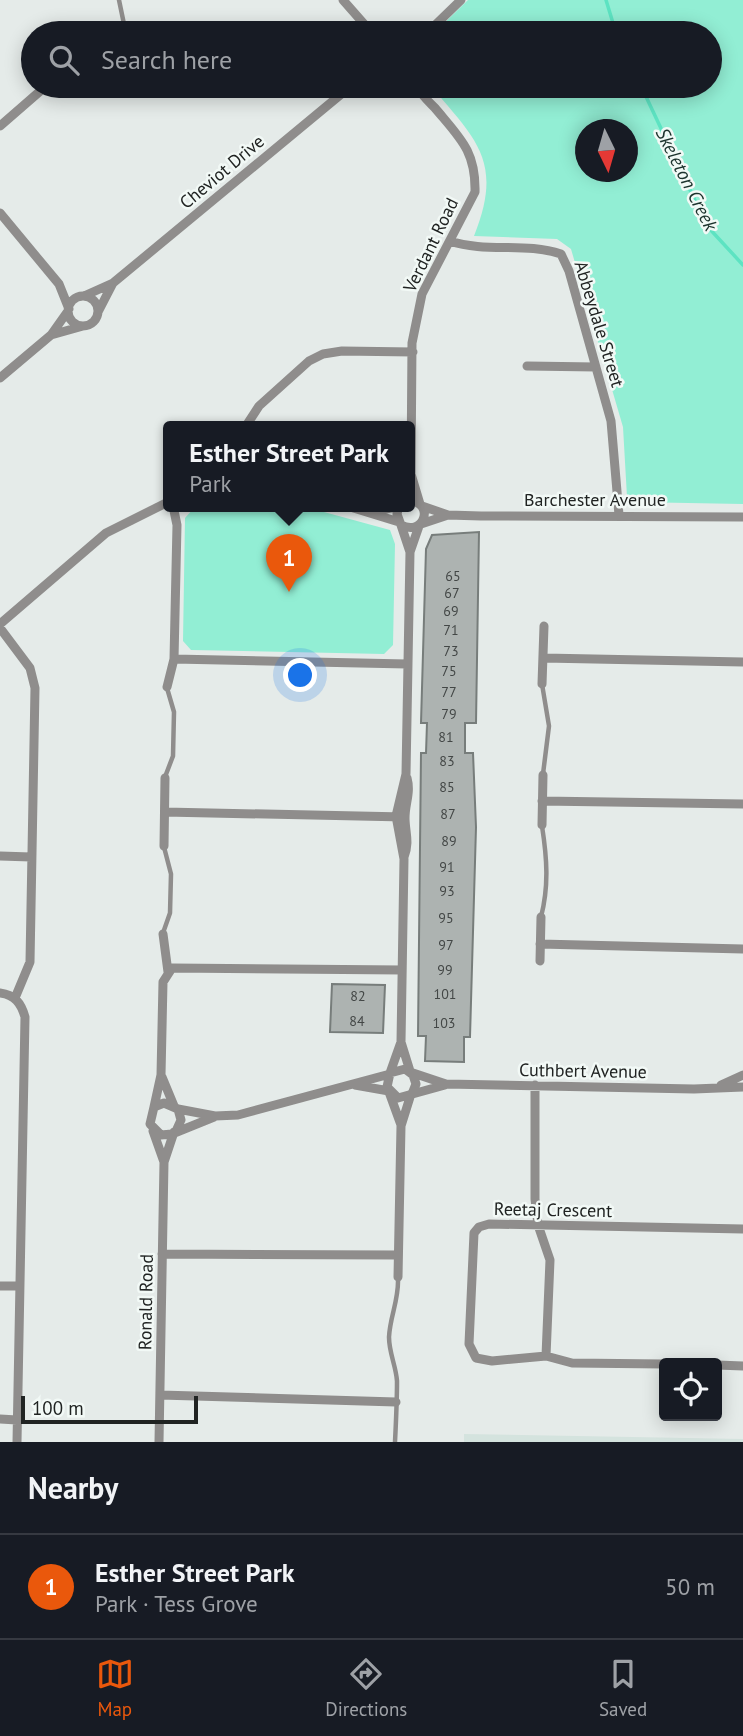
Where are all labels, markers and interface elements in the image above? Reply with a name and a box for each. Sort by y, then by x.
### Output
search box [21,21,722,98]
icon: search [45,41,83,79]
text: Search here [101,43,232,76]
north arrow [575,119,638,182]
water label: Skeleton Creek [651,123,724,236]
street label: Cheviot Drive [175,130,269,214]
street label: Verdant Road [397,194,463,297]
street label: Abbeydale Street [569,258,630,390]
popup [163,421,415,512]
text: Esther Street Park [189,436,389,469]
text: Park [189,469,232,498]
street label: Barchester Avenue [524,488,666,511]
pin: 1 [266,534,312,592]
house number: 65 [445,567,461,585]
house number: 67 [444,584,460,602]
house number: 69 [443,602,459,620]
house number: 71 [443,621,459,639]
house number: 73 [443,642,459,660]
your location [283,658,317,692]
house number: 75 [441,662,457,680]
house number: 77 [441,683,457,701]
house number: 79 [441,705,457,723]
house number: 81 [438,728,454,746]
house number: 83 [439,752,455,770]
house number: 85 [439,778,455,796]
house number: 87 [440,805,456,823]
house number: 89 [441,832,457,850]
house number: 91 [439,858,455,876]
house number: 93 [439,882,455,900]
house number: 95 [438,909,454,927]
house number: 97 [438,936,454,954]
house number: 99 [437,961,453,979]
house number: 101 [434,985,456,1003]
house number: 82 [350,987,366,1005]
house number: 84 [349,1012,365,1030]
house number: 103 [433,1014,455,1032]
street label: Cuthbert Avenue [519,1058,647,1083]
street label: Reetaj Crescent [494,1197,612,1222]
street label: Ronald Road [133,1254,158,1350]
map controls [659,1358,722,1421]
button: locate [659,1358,722,1421]
scale bar [21,1393,198,1425]
text: 100 m [32,1396,84,1420]
text: Nearby [28,1468,118,1507]
text: Esther Street Park [95,1556,295,1589]
text: 1 [44,1572,58,1601]
text: 50 m [665,1572,715,1601]
text: Park · Tess Grove [95,1589,258,1618]
tab: Map [96,1655,134,1721]
tab: Directions [325,1655,407,1721]
tab: Saved [599,1655,647,1721]

